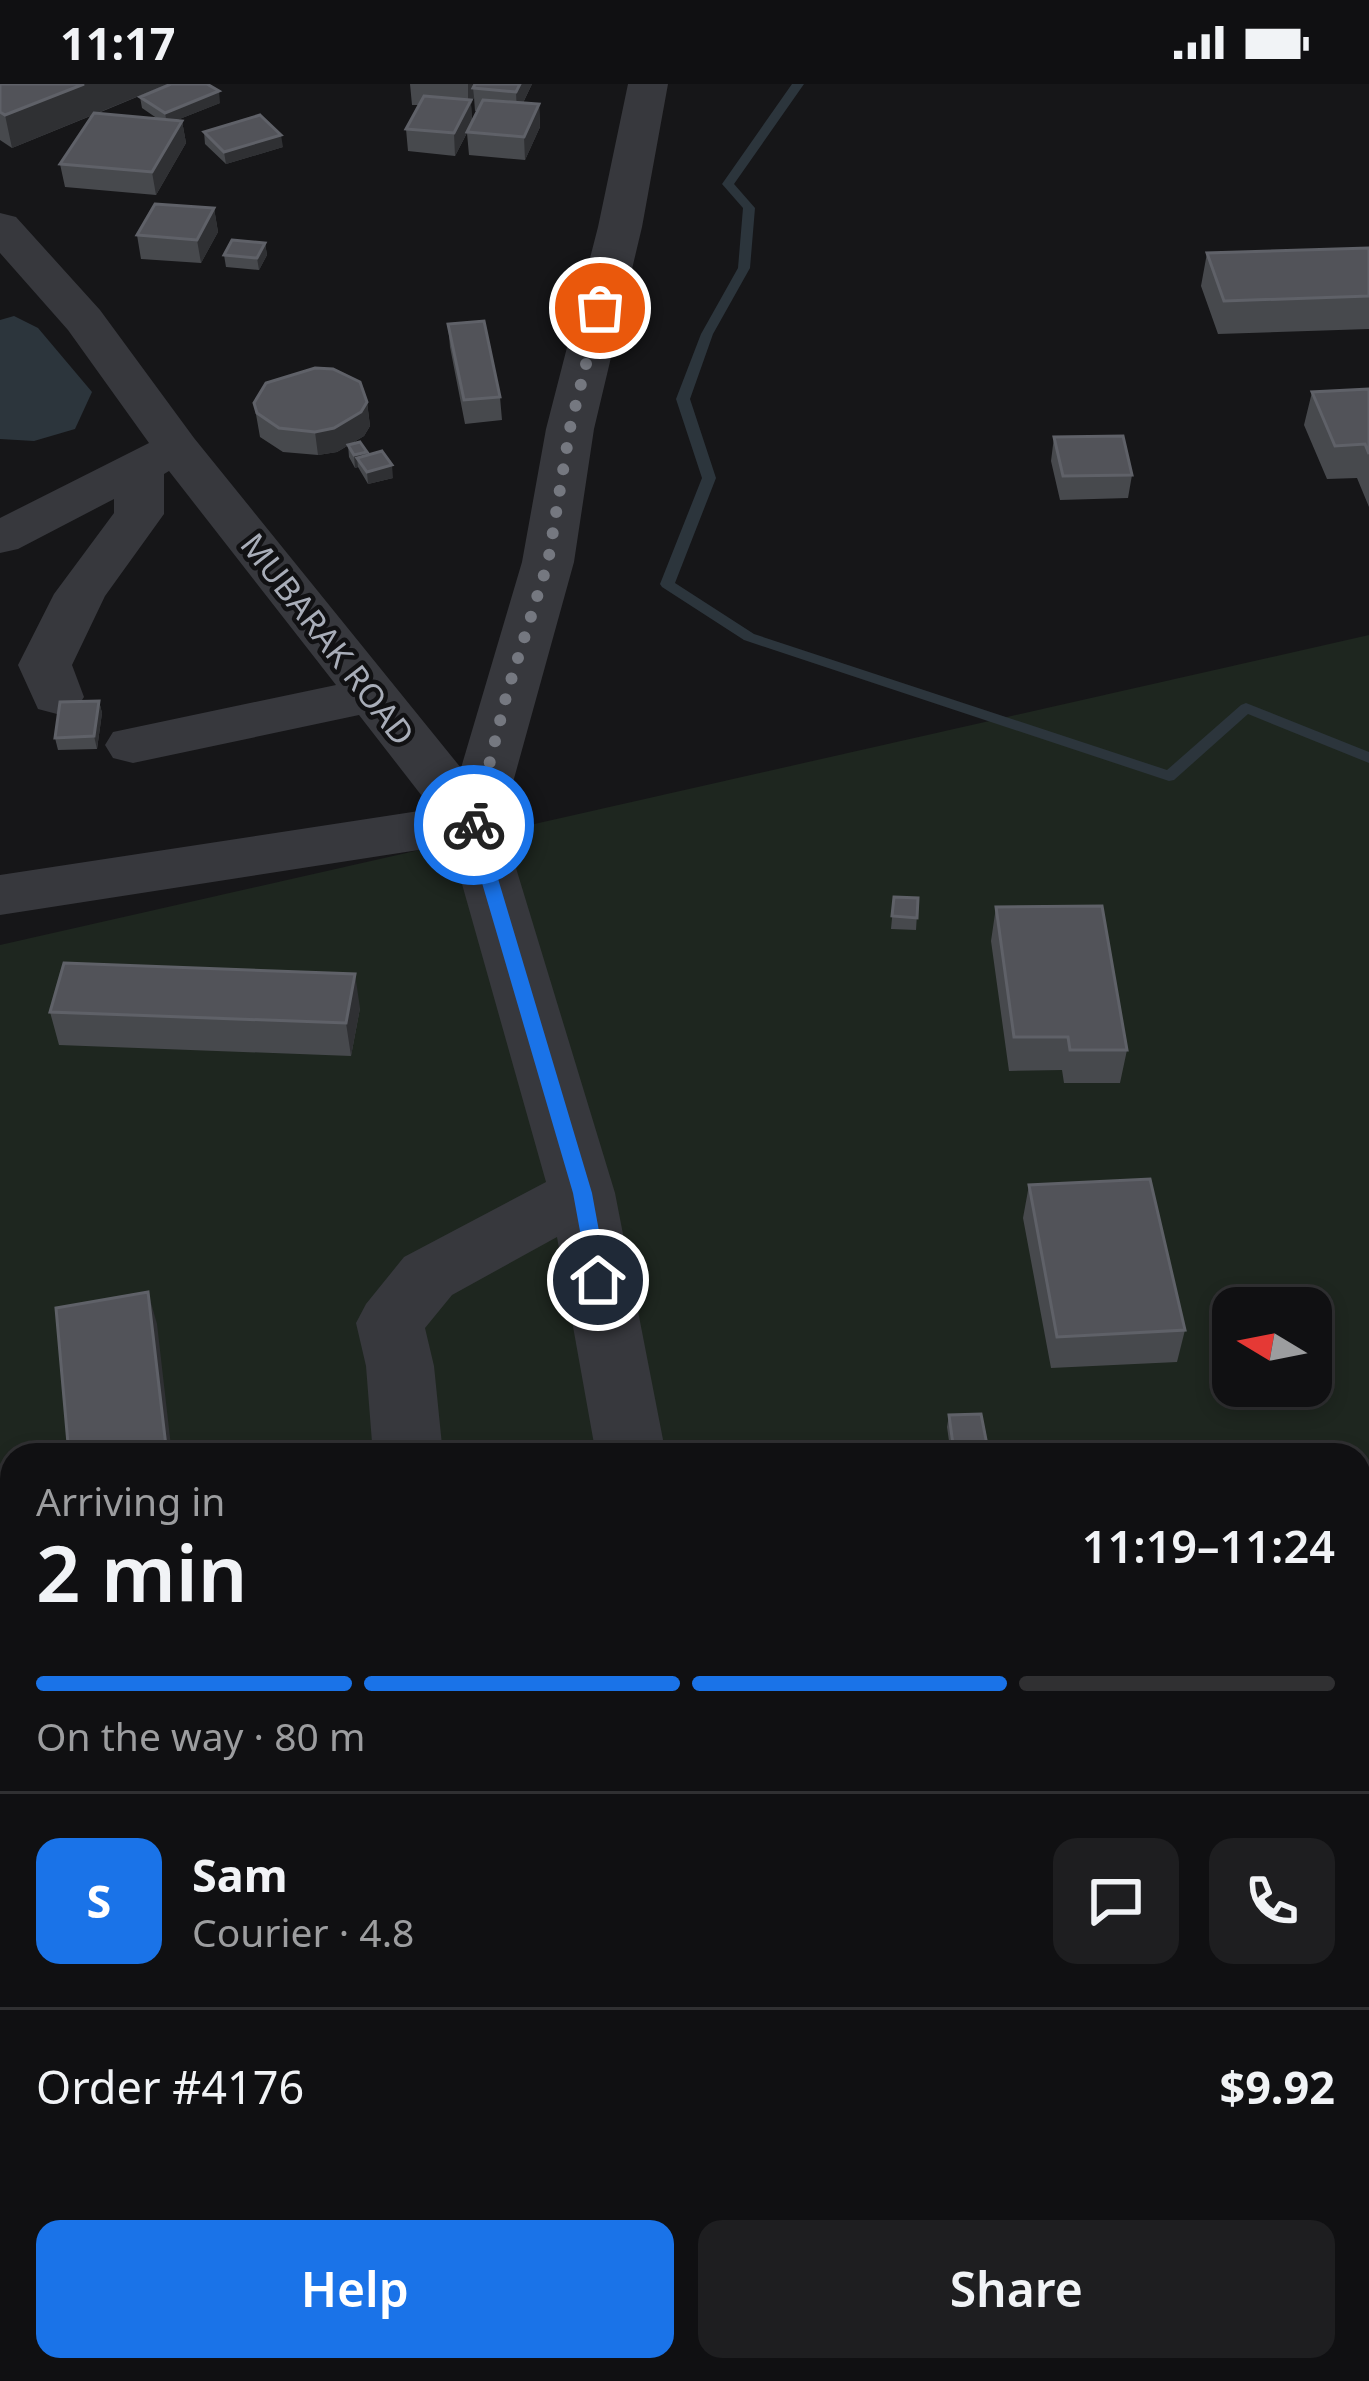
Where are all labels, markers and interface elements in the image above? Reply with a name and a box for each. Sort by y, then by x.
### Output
text: 11:17 [60,12,176,73]
pin [549,257,651,359]
icon: bag [567,275,633,341]
street label: MUBARAK ROAD [231,523,425,755]
courier [414,765,534,885]
icon: bike [441,792,507,858]
pin [547,1229,649,1331]
icon: home [565,1247,631,1313]
north arrow [1212,1287,1332,1407]
map controls [1212,1287,1332,1407]
text: Arriving in [36,1474,225,1527]
text: 11:19–11:24 [1082,1515,1335,1576]
text: 2 min [36,1519,248,1625]
text: On the way · 80 m [36,1709,365,1762]
button: chat [1053,1838,1179,1964]
button: phone [1209,1838,1335,1964]
text: Sam [192,1844,288,1905]
text: S [87,1870,111,1931]
text: Courier · 4.8 [192,1905,414,1958]
text: Order #4176 [36,2056,304,2117]
text: $9.92 [1219,2056,1335,2117]
button: Help [36,2220,674,2358]
button: Share [698,2220,1335,2358]

